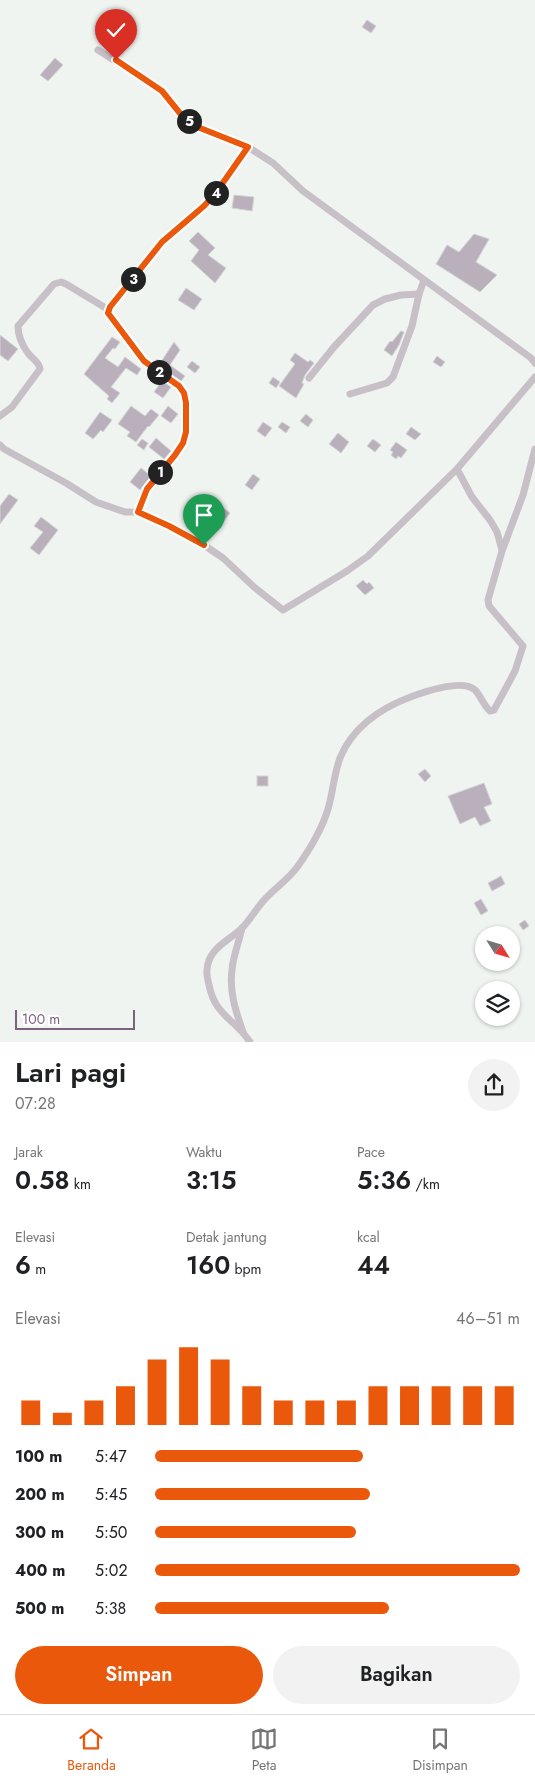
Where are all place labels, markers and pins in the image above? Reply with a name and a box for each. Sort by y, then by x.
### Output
pin [95,9,137,60]
pin: 5 [176,108,202,134]
pin: 4 [204,180,228,206]
pin: 3 [120,266,146,292]
pin: 2 [146,360,172,384]
pin: 1 [148,460,172,484]
pin [183,494,225,545]

